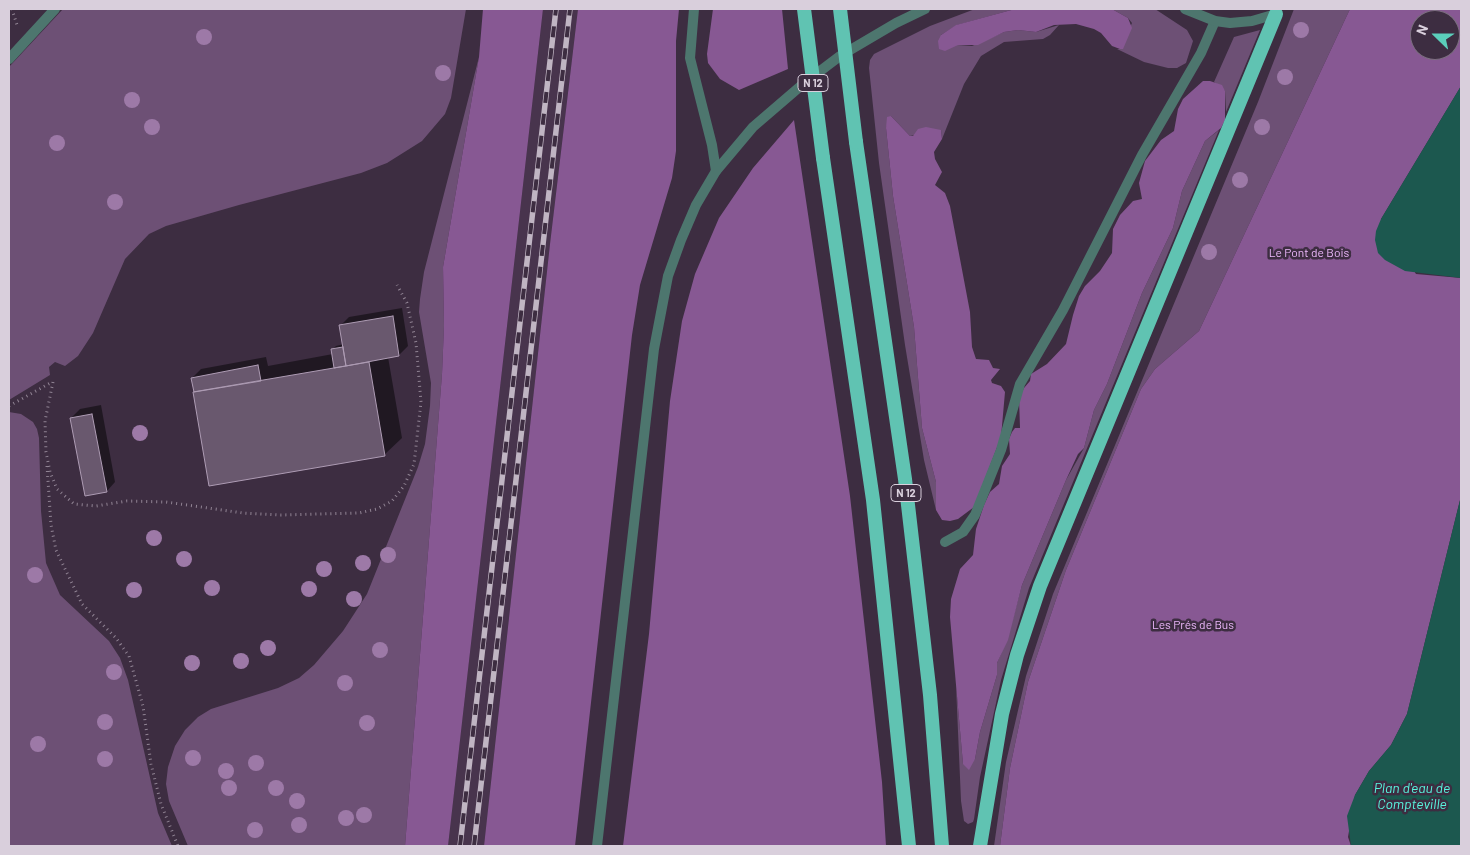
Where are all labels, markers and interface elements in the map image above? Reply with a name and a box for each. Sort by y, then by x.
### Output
north arrow [1410,10,1460,60]
text: N [1412,22,1431,37]
road number: N 12 [798,75,828,92]
park label: Le Pont de Bois [1269,246,1349,260]
road number: N 12 [891,484,921,502]
park label: Les Prés de Bus [1152,618,1234,632]
water label: Plan d'eau de Compteville [1374,780,1450,812]

